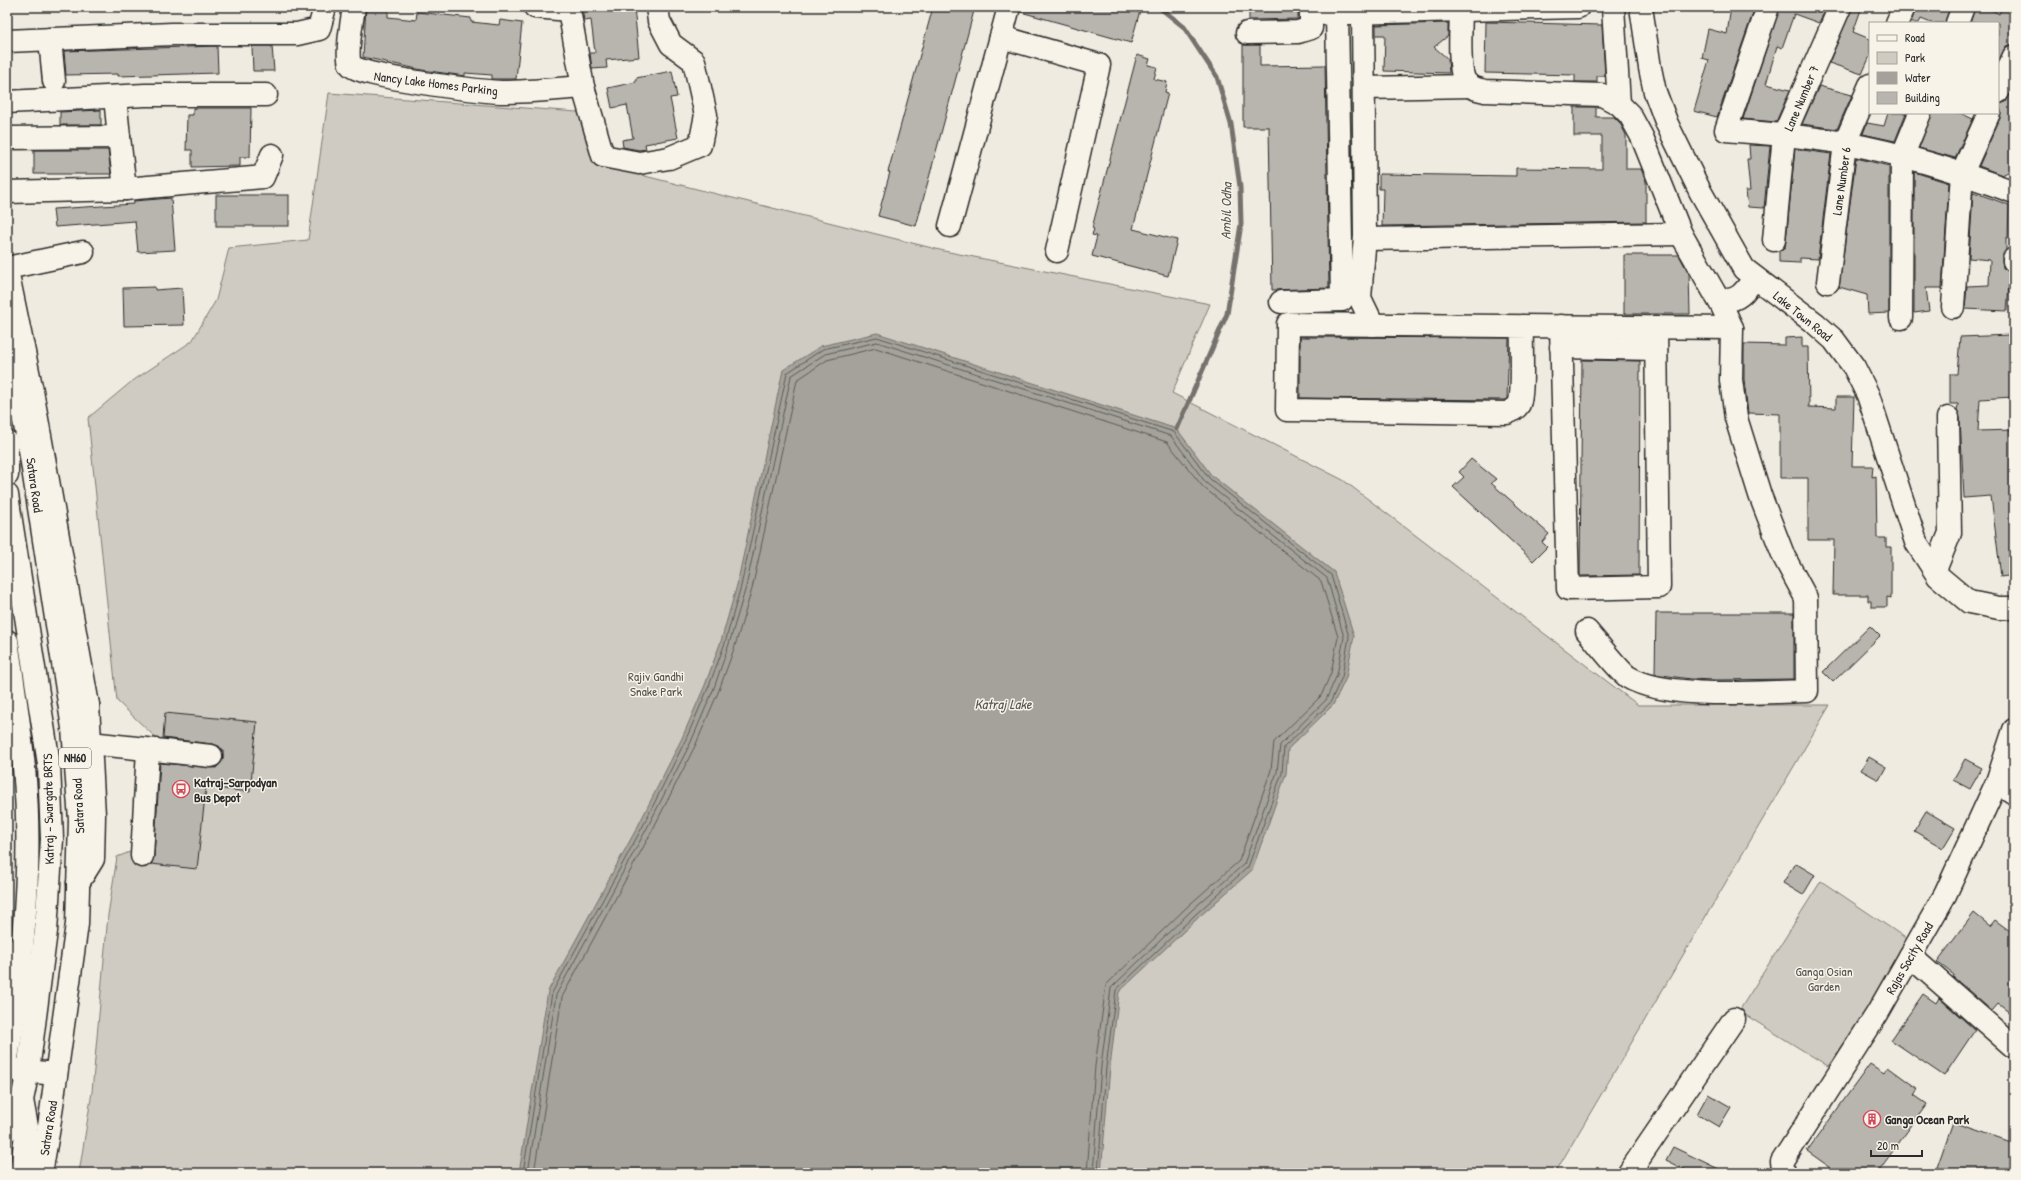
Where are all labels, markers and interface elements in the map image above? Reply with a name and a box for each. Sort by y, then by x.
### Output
legend [1869,22,1999,114]
text: Road [1905,29,1925,46]
text: Park [1905,49,1925,66]
street label: Lane Number 7 [1779,62,1823,134]
street label: Nancy Lake Homes Parking [373,66,499,100]
text: Water [1905,69,1931,86]
text: Building [1905,89,1940,106]
street label: Lane Number 6 [1827,146,1855,216]
water label: Ambil Odha [1216,181,1236,240]
street label: Lake Town Road [1770,287,1836,345]
street label: Satara Road [22,456,48,514]
park label: Rajiv Gandhi Snake Park [628,667,684,700]
water label: Katraj Lake [974,694,1033,713]
road number: NH60 [59,748,91,768]
street label: Katraj - Swargate BRTS [38,753,58,865]
place label: Katraj-Sarpodyan Bus Depot [194,773,277,807]
street label: Satara Road [68,778,88,834]
bus stop icon: Katraj-Sarpodyan Bus Depot [171,779,191,799]
street label: Rajas Socity Road [1881,919,1937,997]
park label: Ganga Osian Garden [1795,962,1853,995]
street label: Satara Road [35,1099,61,1157]
building icon: Ganga Ocean Park [1862,1109,1882,1129]
place label: Ganga Ocean Park [1885,1110,1970,1129]
scale bar [1871,1132,1922,1158]
text: 20 m [1877,1137,1899,1154]

